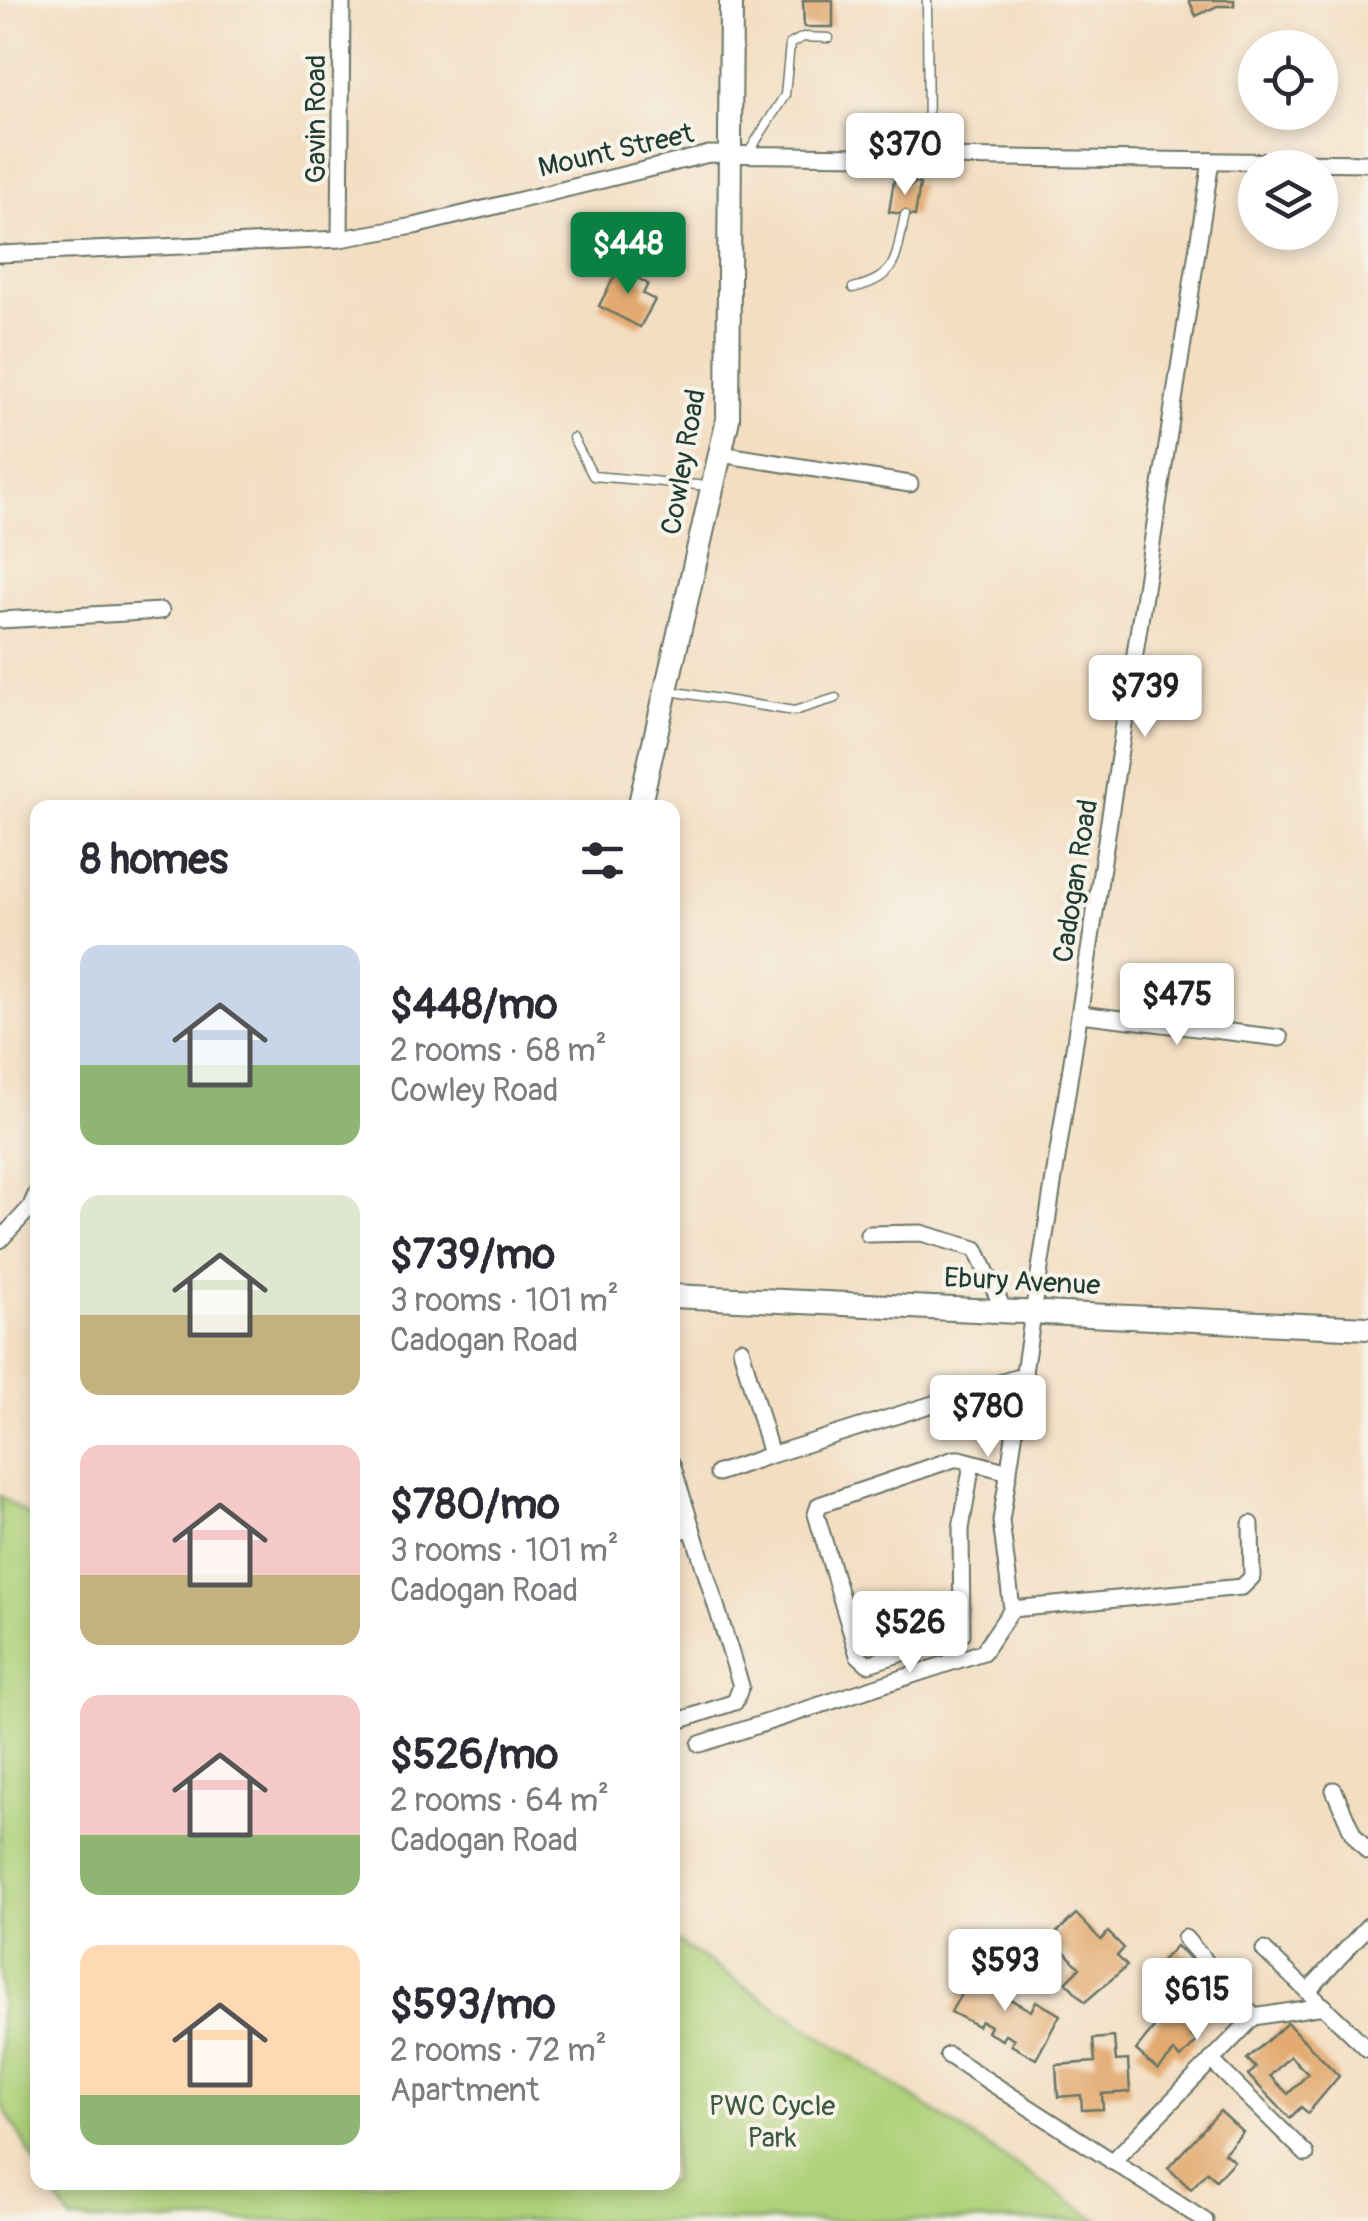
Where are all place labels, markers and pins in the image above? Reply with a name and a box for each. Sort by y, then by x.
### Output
pin: $370 [846,113,964,198]
pin: $448 [569,212,687,297]
pin: $739 [1086,655,1204,740]
pin: $475 [1118,963,1236,1048]
pin: $780 [929,1375,1047,1460]
pin: $526 [851,1591,969,1676]
pin: $593 [946,1929,1064,2014]
pin: $615 [1138,1958,1256,2043]

